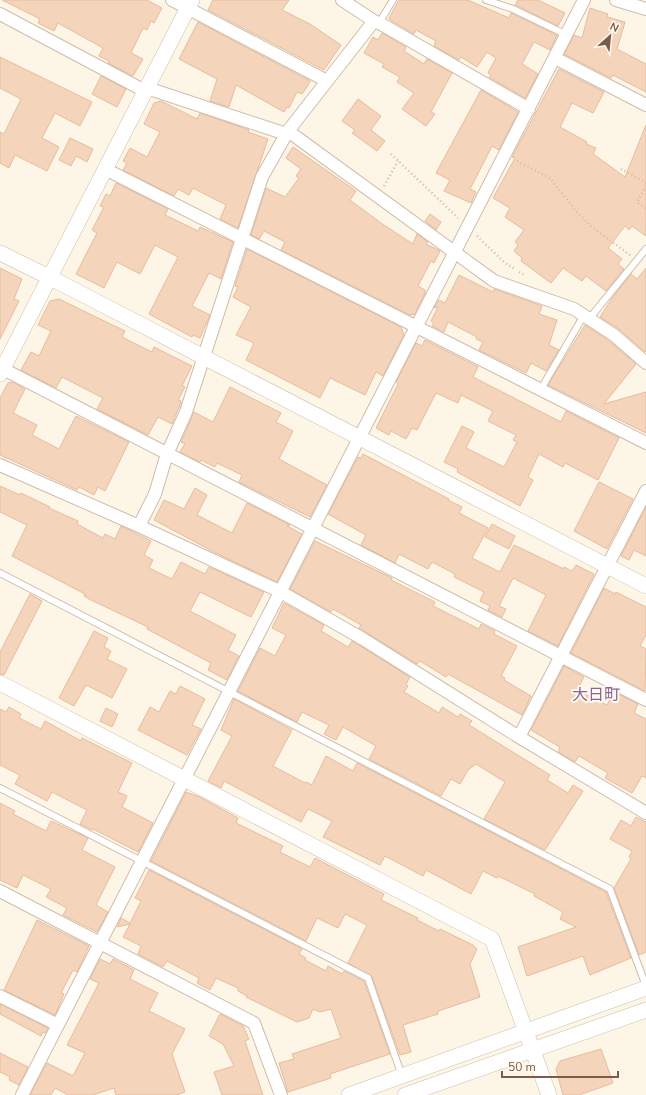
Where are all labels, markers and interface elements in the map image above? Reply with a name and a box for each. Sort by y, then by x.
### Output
north arrow [590,16,630,56]
text: N [607,19,621,36]
district label: 大日町 [572,684,620,706]
scale bar [502,1053,618,1079]
text: 50 m [508,1059,536,1075]

